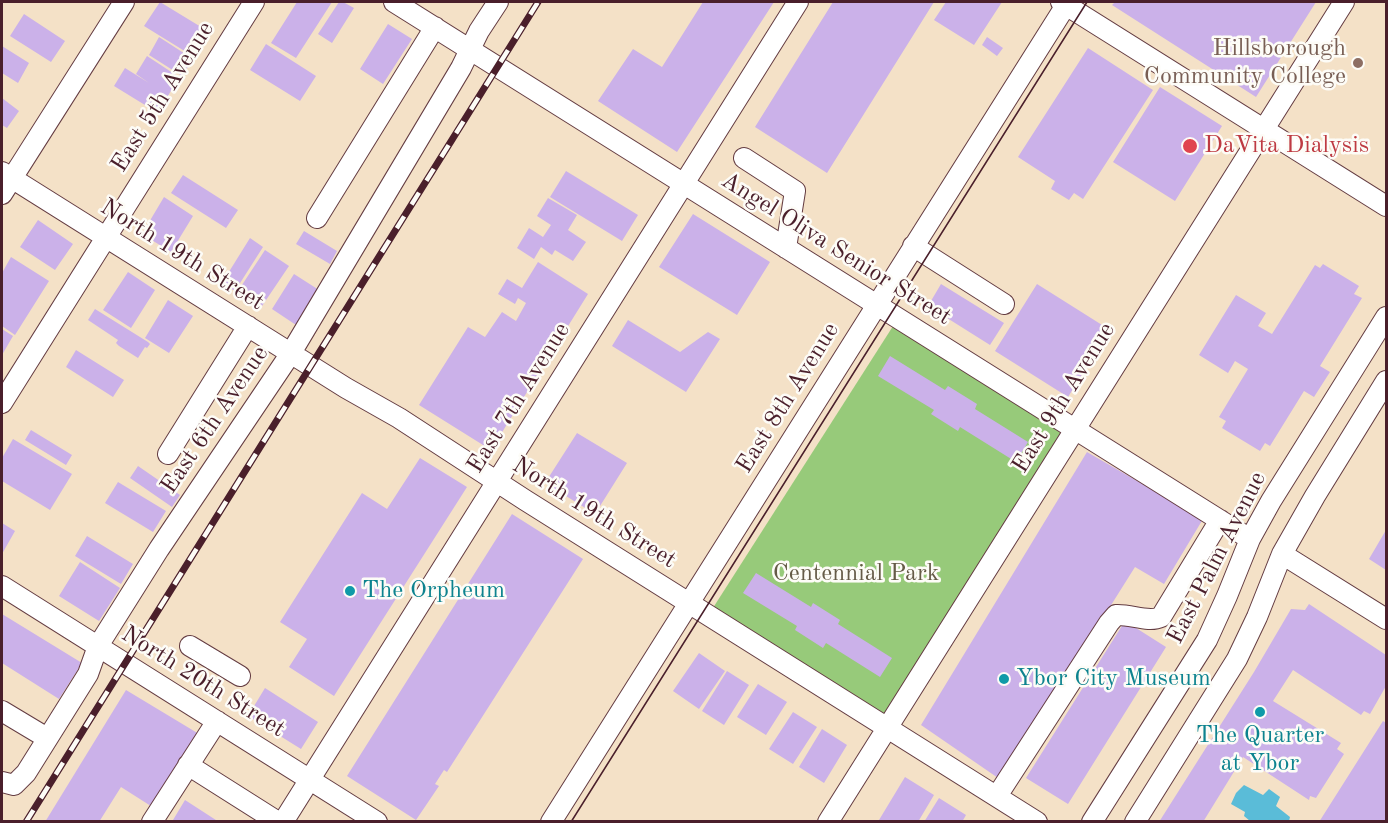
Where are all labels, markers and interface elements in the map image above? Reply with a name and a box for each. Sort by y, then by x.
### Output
street label: East 5th Avenue [105,16,221,178]
place label: Hillsborough Community College [1144,35,1346,91]
marker: Hillsborough Community College [1351,56,1365,70]
place label: DaVita Dialysis [1204,132,1369,160]
marker: DaVita Dialysis [1181,137,1199,155]
street label: Angel Oliva Senior Street [715,166,957,332]
street label: North 19th Street [95,193,269,317]
street label: East 7th Avenue [461,317,577,479]
street label: East 8th Avenue [730,317,846,479]
street label: East 9th Avenue [1006,317,1122,479]
street label: East 6th Avenue [155,341,275,499]
street label: North 19th Street [507,451,681,575]
street label: East Palm Avenue [1161,467,1273,649]
park label: Centennial Park [773,560,939,588]
place label: The Orpheum [362,577,505,605]
marker: The Orpheum [343,584,357,598]
street label: North 20th Street [116,620,290,744]
place label: Ybor City Museum [1016,665,1211,693]
marker: Ybor City Museum [997,672,1011,686]
marker: The Quarter at Ybor [1253,705,1267,719]
place label: The Quarter at Ybor [1196,722,1324,778]

